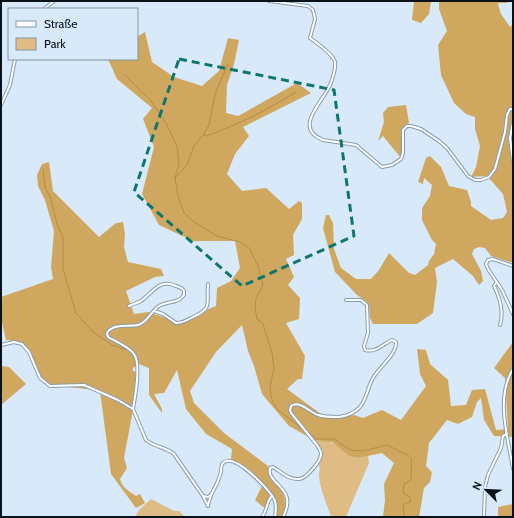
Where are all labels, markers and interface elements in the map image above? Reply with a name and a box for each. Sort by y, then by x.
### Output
legend [8,8,138,60]
text: Straße [44,16,77,31]
text: Park [44,36,66,51]
north arrow [466,470,506,510]
text: N [469,480,485,492]

